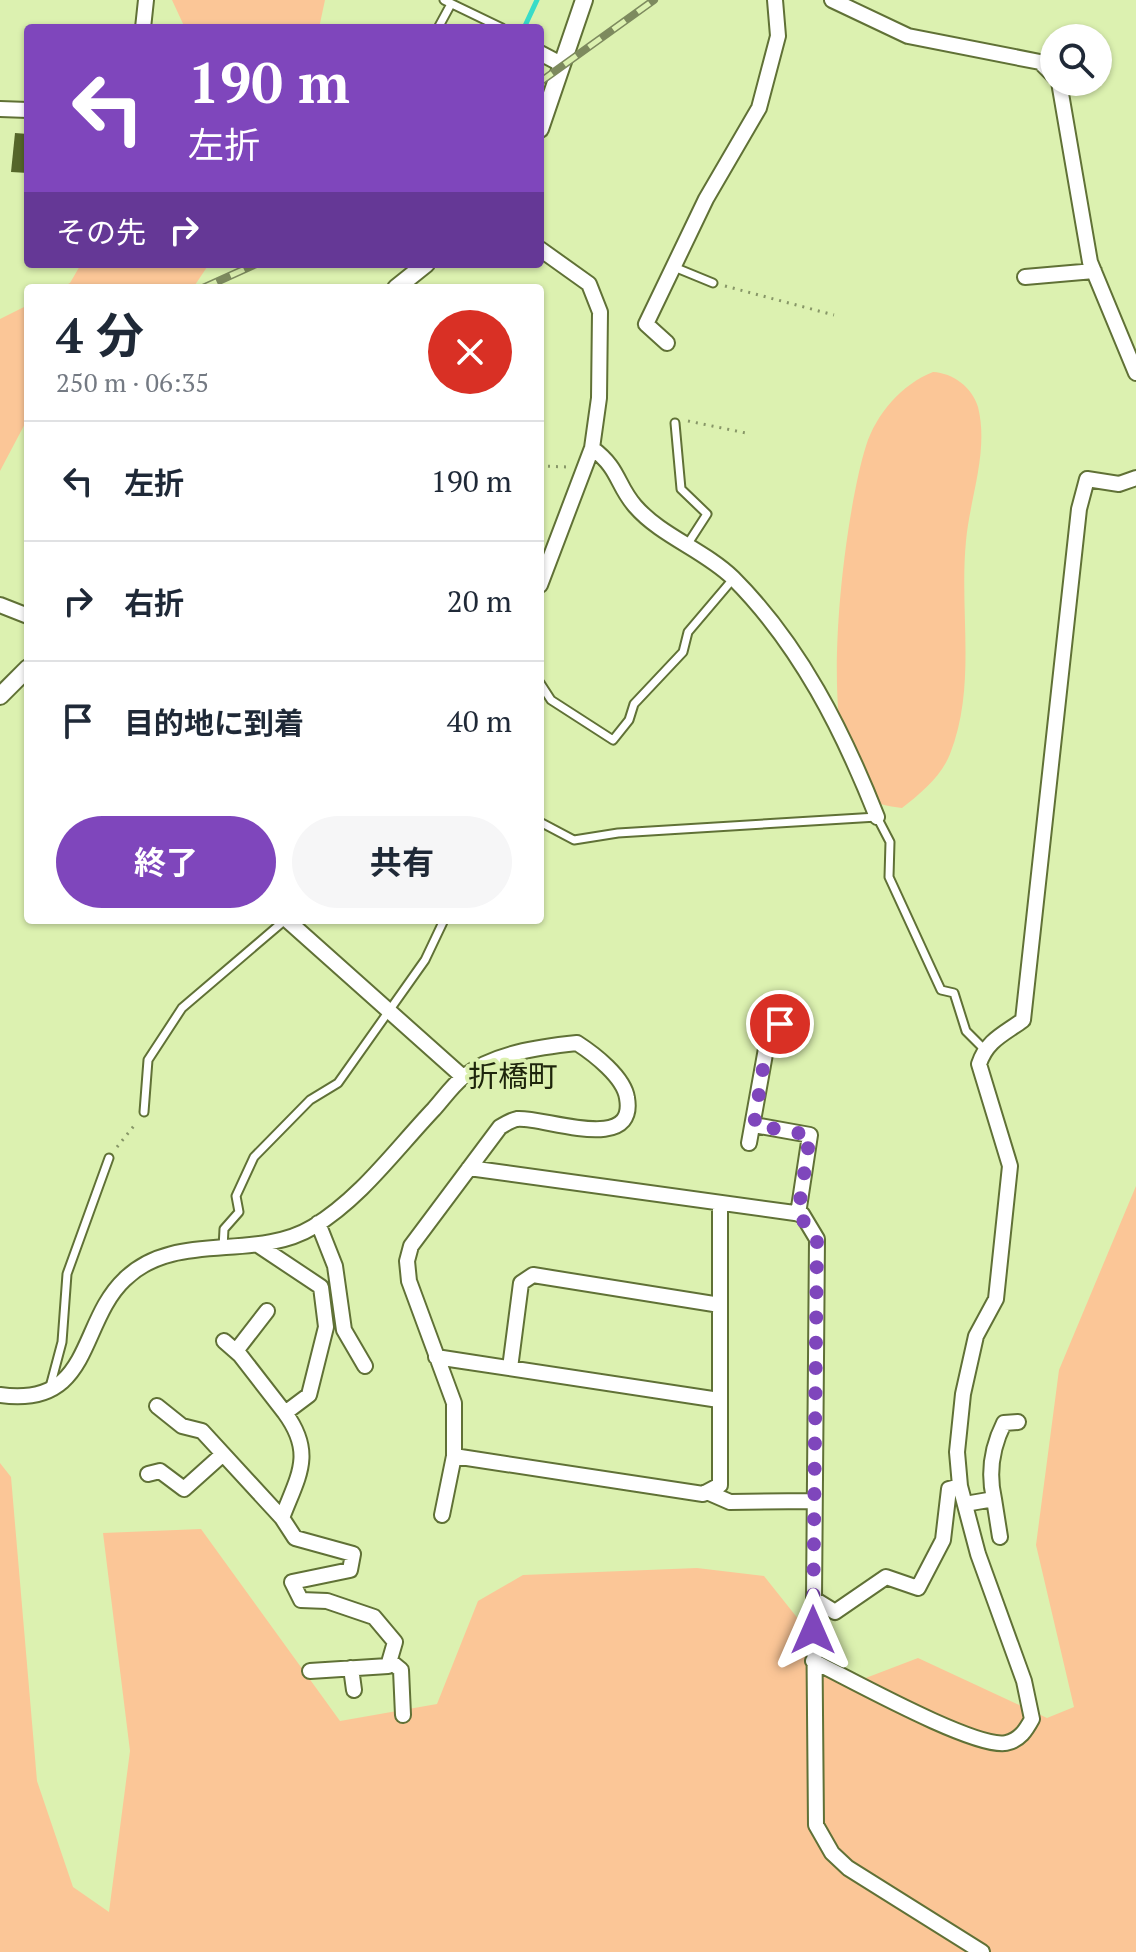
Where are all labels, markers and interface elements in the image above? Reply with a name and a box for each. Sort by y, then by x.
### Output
map controls [1040,24,1112,96]
button: search [1040,24,1112,96]
text: 190 m [188,45,350,119]
icon: left [56,56,160,160]
text: 左折 [188,121,260,168]
icon: right [162,208,206,252]
text: その先 [56,212,146,252]
text: 4 分 [56,303,144,367]
button: close [428,310,512,394]
text: 250 m · 06:35 [56,365,209,399]
icon: left [56,459,100,503]
text: 190 m [431,461,512,501]
text: 左折 [124,463,184,503]
icon: right [56,579,100,623]
text: 20 m [447,581,512,621]
text: 右折 [124,583,184,623]
icon: arrive [56,699,100,743]
text: 40 m [447,701,512,741]
text: 目的地に到着 [124,703,304,743]
button: 終了 [56,816,276,908]
button: 共有 [292,816,512,908]
pin [746,990,814,1058]
icon: arrive [758,1002,802,1046]
district label: 折橋町 [468,1056,558,1096]
position arrow [771,1588,855,1672]

